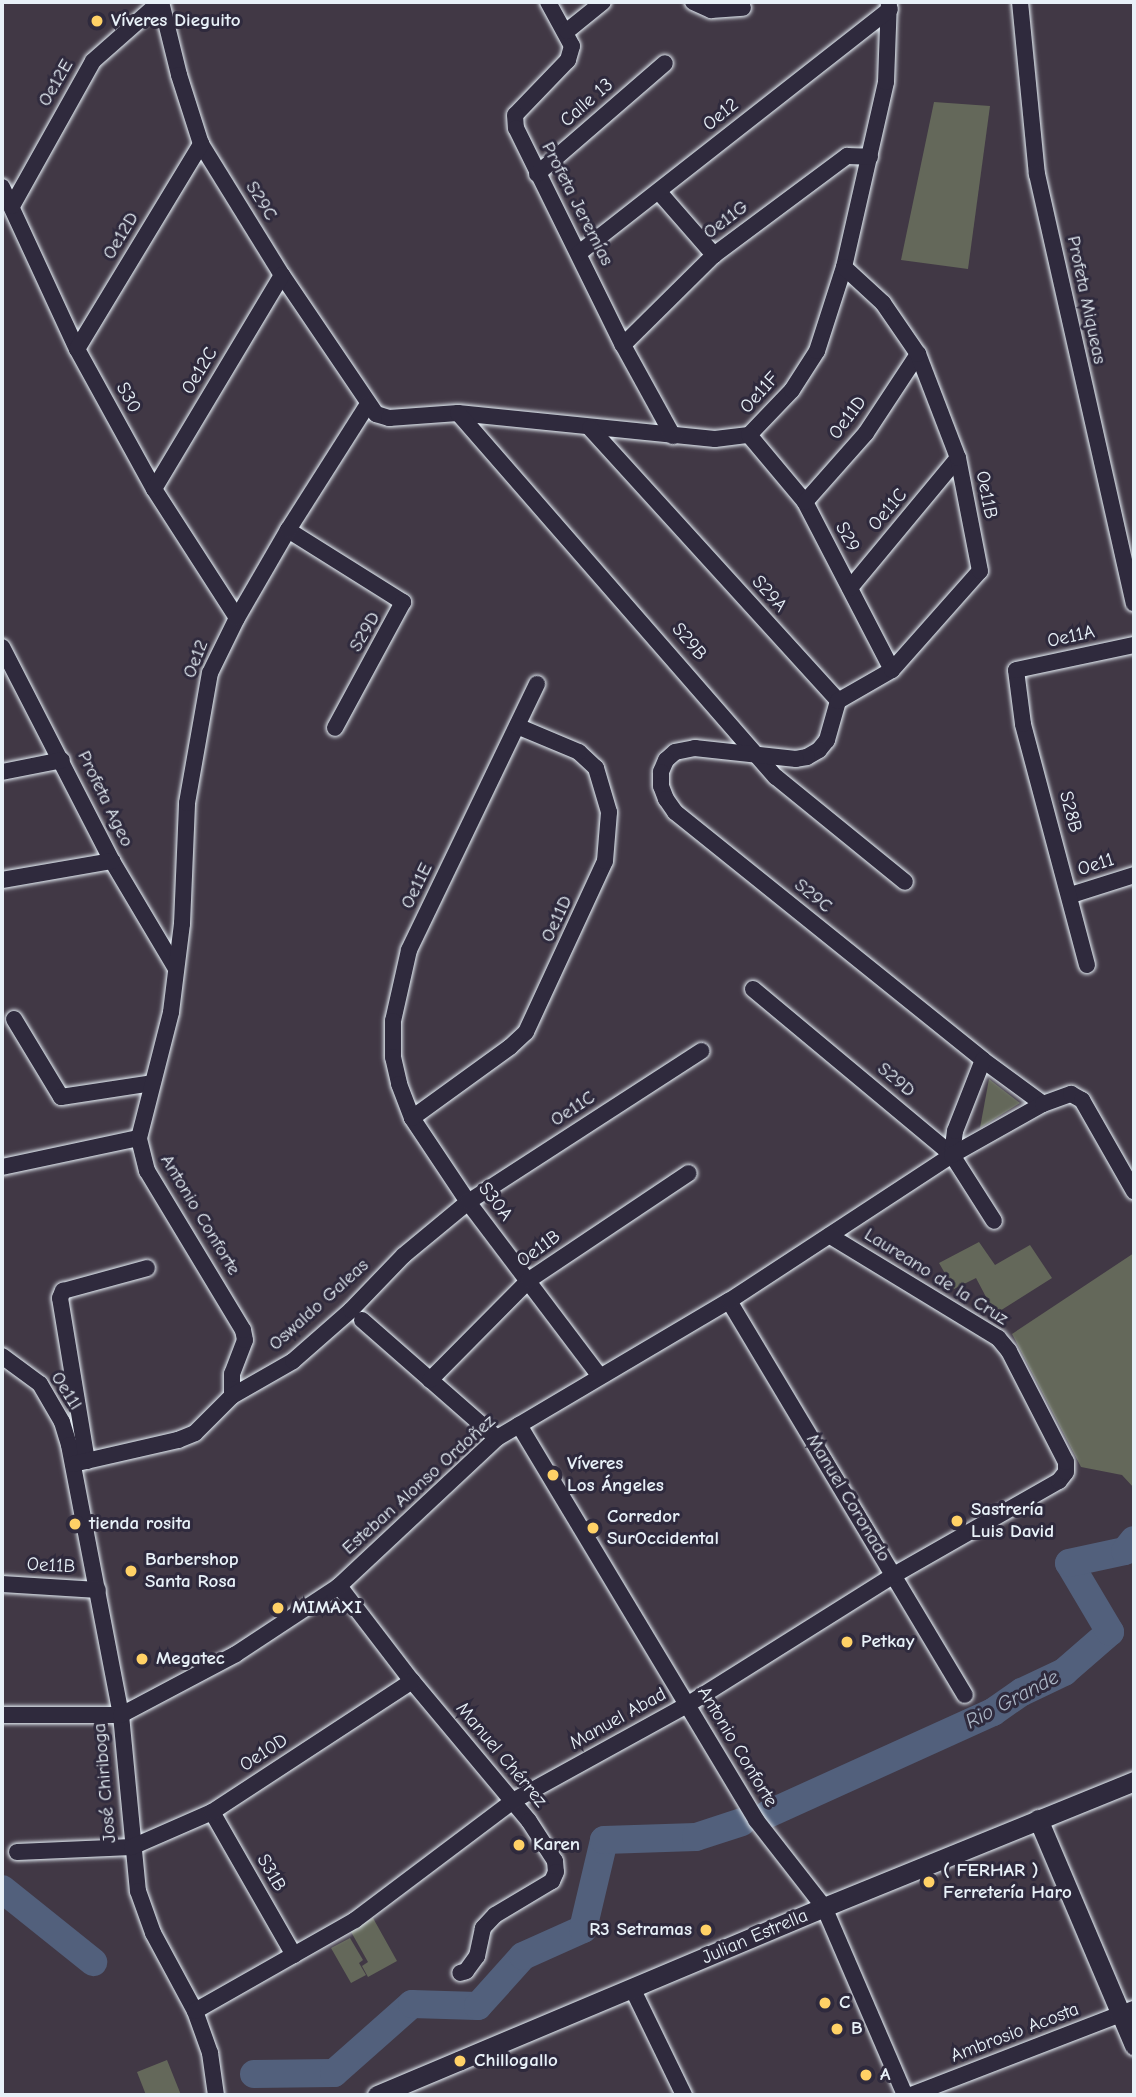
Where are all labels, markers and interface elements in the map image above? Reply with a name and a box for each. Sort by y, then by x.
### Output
place label: Víveres Dieguito [111,10,240,32]
marker: Víveres Dieguito [89,13,105,29]
street label: Oe12E [33,55,79,111]
street label: Calle 13 [556,74,618,132]
street label: Oe12 [699,94,743,136]
street label: Profeta Jeremías [536,138,618,270]
street label: S29C [240,177,282,225]
street label: Oe11G [699,196,753,244]
street label: Oe12D [98,208,144,264]
street label: Profeta Miqueas [1061,234,1111,366]
street label: Oe12C [177,343,223,399]
street label: Oe11F [736,368,784,418]
street label: S30 [110,379,146,417]
street label: Oe11D [824,392,872,444]
street label: Oe11B [970,469,1002,521]
street label: Oe11C [864,484,912,536]
street label: S29 [830,518,864,556]
street label: S29A [747,571,791,617]
street label: S29D [345,608,385,656]
street label: S29B [667,619,711,665]
street label: Oe11A [1045,621,1097,653]
street label: Oe12 [178,637,214,681]
street label: Profeta Ageo [72,747,138,851]
street label: S28B [1054,789,1086,835]
street label: Oe11 [1075,848,1117,882]
street label: Oe11E [396,859,438,913]
street label: S29C [789,874,837,918]
street label: Oe11D [536,892,578,946]
street label: S29D [872,1058,920,1102]
street label: Oe11C [546,1086,600,1132]
street label: Antonio Conforte [155,1150,245,1280]
street label: S30A [473,1178,517,1226]
street label: Laureano de la Cruz [860,1223,1012,1331]
street label: Oe11B [513,1226,565,1272]
street label: Oswaldo Galeas [264,1254,374,1356]
street label: Oe11l [45,1368,87,1414]
street label: Esteban Alonso Ordoñez [338,1410,500,1560]
street label: Manuel Coronado [801,1430,895,1566]
place label: Víveres Los Ángeles [567,1453,664,1497]
marker: Víveres Los Ángeles [545,1467,561,1483]
place label: Sastrería Luis David [971,1499,1054,1543]
place label: Corredor SurOccidental [607,1506,719,1550]
place label: tienda rosita [89,1513,191,1535]
marker: Sastrería Luis David [949,1513,965,1529]
marker: tienda rosita [67,1516,83,1532]
marker: Corredor SurOccidental [585,1520,601,1536]
place label: Barbershop Santa Rosa [145,1549,239,1593]
street label: Oe11B [26,1553,76,1579]
marker: Barbershop Santa Rosa [123,1563,139,1579]
place label: MIMAXI [292,1597,362,1619]
marker: MIMAXI [270,1600,286,1616]
place label: Petkay [861,1631,914,1653]
marker: Petkay [839,1634,855,1650]
place label: Megatec [156,1648,225,1670]
marker: Megatec [134,1651,150,1667]
water label: Rio Grande [961,1664,1063,1734]
street label: Antonio Conforte [692,1682,782,1812]
street label: Manuel Abad [566,1683,670,1755]
street label: Manuel Chérrez [451,1698,551,1812]
street label: José Chiriboga [88,1722,122,1844]
street label: Oe10D [236,1729,292,1777]
place label: Karen [533,1834,580,1856]
marker: Karen [511,1837,527,1853]
street label: S31B [251,1850,291,1896]
place label: ( FERHAR ) Ferretería Haro [943,1860,1072,1904]
marker: ( FERHAR ) Ferretería Haro [921,1874,937,1890]
street label: Julian Estrella [698,1904,812,1970]
place label: R3 Setramas [589,1919,692,1941]
marker: R3 Setramas [698,1922,714,1938]
place label: C [839,1992,850,2014]
marker: C [817,1995,833,2011]
street label: Ambrosio Acosta [948,1998,1082,2068]
place label: B [851,2018,863,2040]
marker: B [829,2021,845,2037]
place label: Chillogallo [474,2050,558,2072]
marker: Chillogallo [452,2053,468,2069]
place label: A [880,2064,890,2086]
marker: A [858,2067,874,2083]

